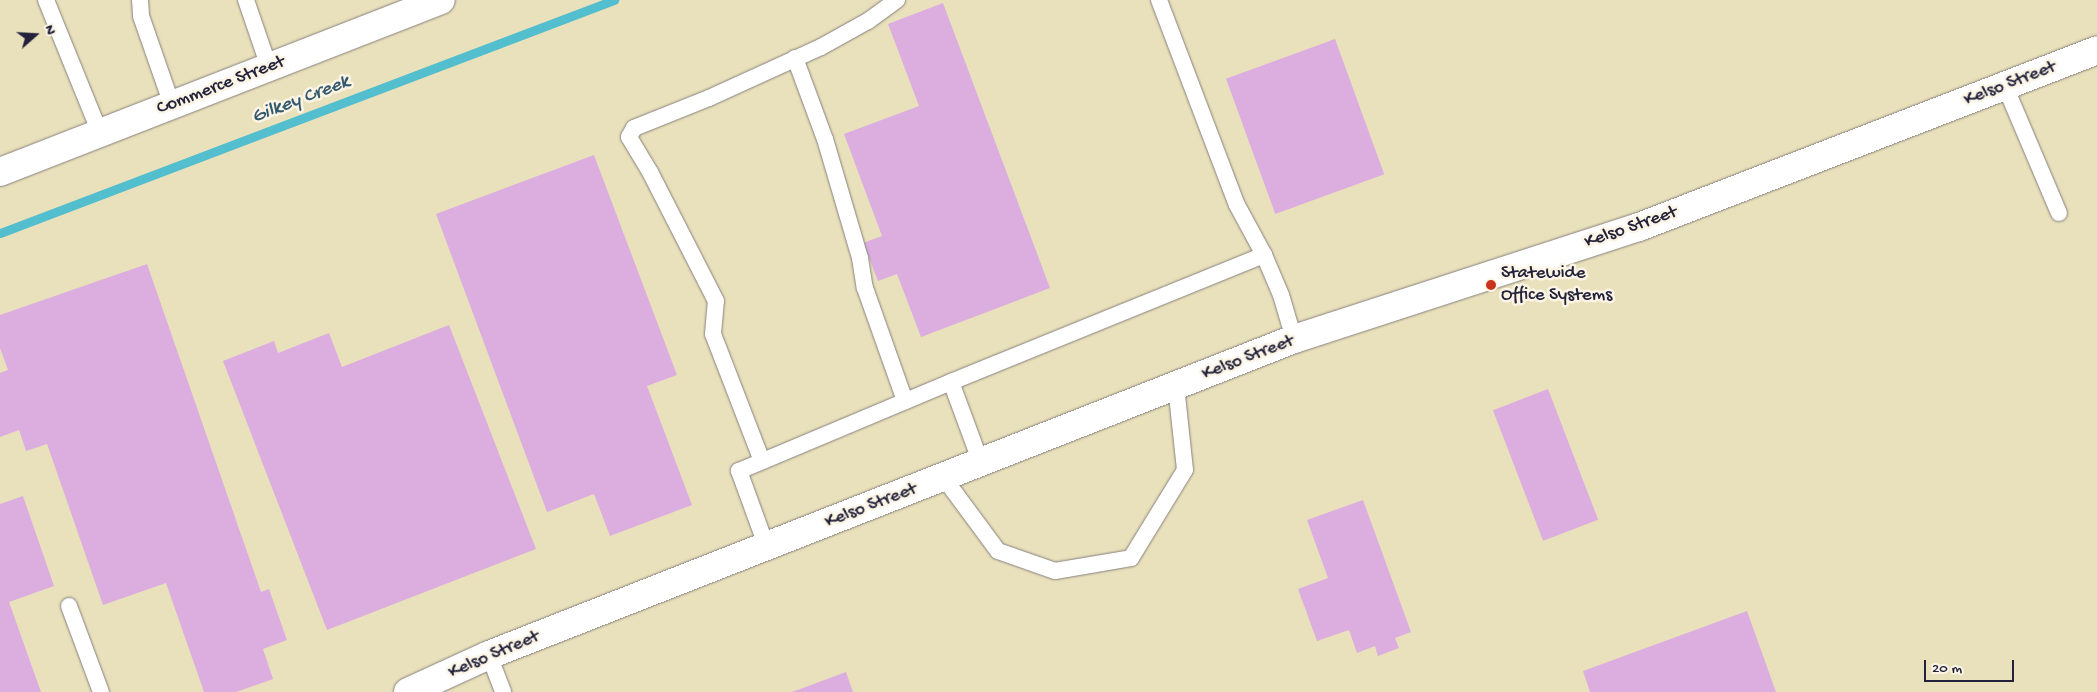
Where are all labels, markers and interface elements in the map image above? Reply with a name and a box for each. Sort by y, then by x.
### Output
north arrow [10,10,60,60]
text: N [40,23,59,37]
street label: Commerce Street [154,51,288,121]
street label: Kelso Street [1961,56,2059,112]
water label: Gilkey Creek [249,70,353,130]
street label: Kelso Street [1582,202,1680,254]
place label: Statewide Office Systems [1501,263,1612,307]
marker: Statewide Office Systems [1485,279,1497,291]
street label: Kelso Street [1199,330,1297,386]
street label: Kelso Street [822,478,920,534]
street label: Kelso Street [445,626,543,684]
scale bar [1927,650,2017,682]
text: 20 m [1932,660,1962,678]

